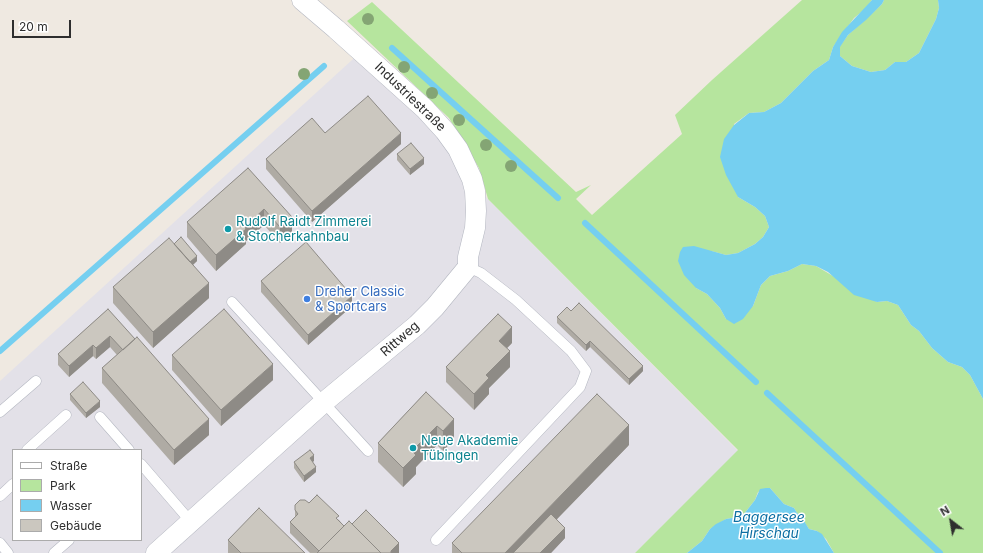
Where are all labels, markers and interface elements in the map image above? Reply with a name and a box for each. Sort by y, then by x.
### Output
scale bar [14,12,73,38]
text: 20 m [19,19,48,34]
street label: Industriestraße [371,59,449,135]
place label: Rudolf Raidt Zimmerei & Stocherkahnbau [236,214,371,245]
marker: Rudolf Raidt Zimmerei & Stocherkahnbau [223,224,233,234]
place label: Dreher Classic & Sportcars [315,284,405,315]
marker: Dreher Classic & Sportcars [302,294,312,304]
street label: Rittweg [378,318,422,360]
place label: Neue Akademie Tübingen [421,433,518,464]
marker: Neue Akademie Tübingen [408,443,418,453]
legend [12,449,142,541]
text: Straße [50,458,87,473]
text: Park [50,478,76,493]
text: Wasser [50,498,92,513]
north arrow [931,501,971,541]
text: N [938,503,952,519]
water label: Baggersee Hirschau [733,510,805,542]
text: Gebäude [50,518,102,533]

